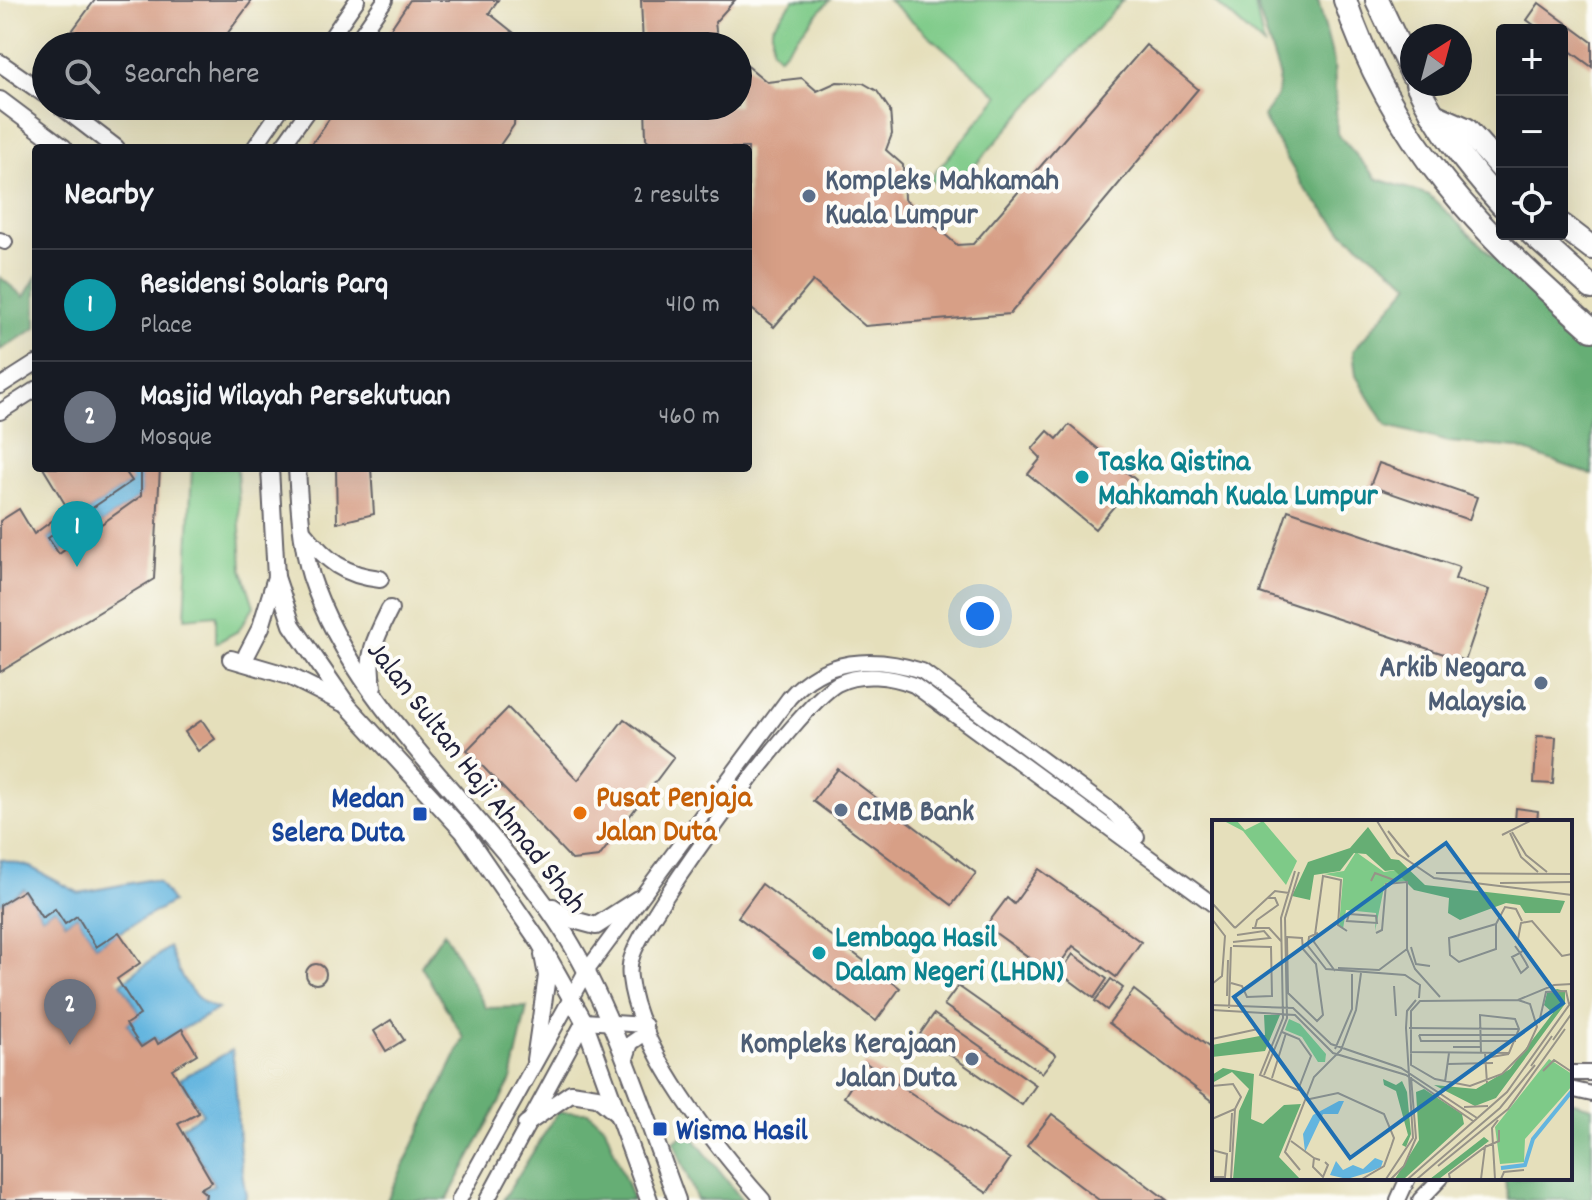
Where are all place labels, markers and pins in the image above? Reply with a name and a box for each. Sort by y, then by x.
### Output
place label: Kompleks Mahkamah Kuala Lumpur [825,162,1059,239]
marker: Kompleks Mahkamah Kuala Lumpur [800,187,818,205]
place label: Taska Qistina Mahkamah Kuala Lumpur [1098,443,1379,520]
marker: Taska Qistina Mahkamah Kuala Lumpur [1073,468,1091,486]
pin: 1 [51,501,103,567]
place label: Arkib Negara Malaysia [1379,649,1526,726]
marker: Arkib Negara Malaysia [1532,674,1550,692]
place label: Pusat Penjaja Jalan Duta [596,779,753,856]
place label: Medan Selera Duta [272,780,405,857]
place label: CIMB Bank [857,793,974,836]
marker: CIMB Bank [832,801,850,819]
marker: Pusat Penjaja Jalan Duta [571,804,589,822]
marker: Medan Selera Duta [411,805,429,823]
place label: Lembaga Hasil Dalam Negeri (LHDN) [835,919,1064,996]
marker: Lembaga Hasil Dalam Negeri (LHDN) [810,944,828,962]
pin: 2 [44,979,96,1045]
place label: Kompleks Kerajaan Jalan Duta [740,1025,957,1102]
marker: Kompleks Kerajaan Jalan Duta [963,1050,981,1068]
place label: Wisma Hasil [676,1112,808,1155]
marker: Wisma Hasil [651,1120,669,1138]

